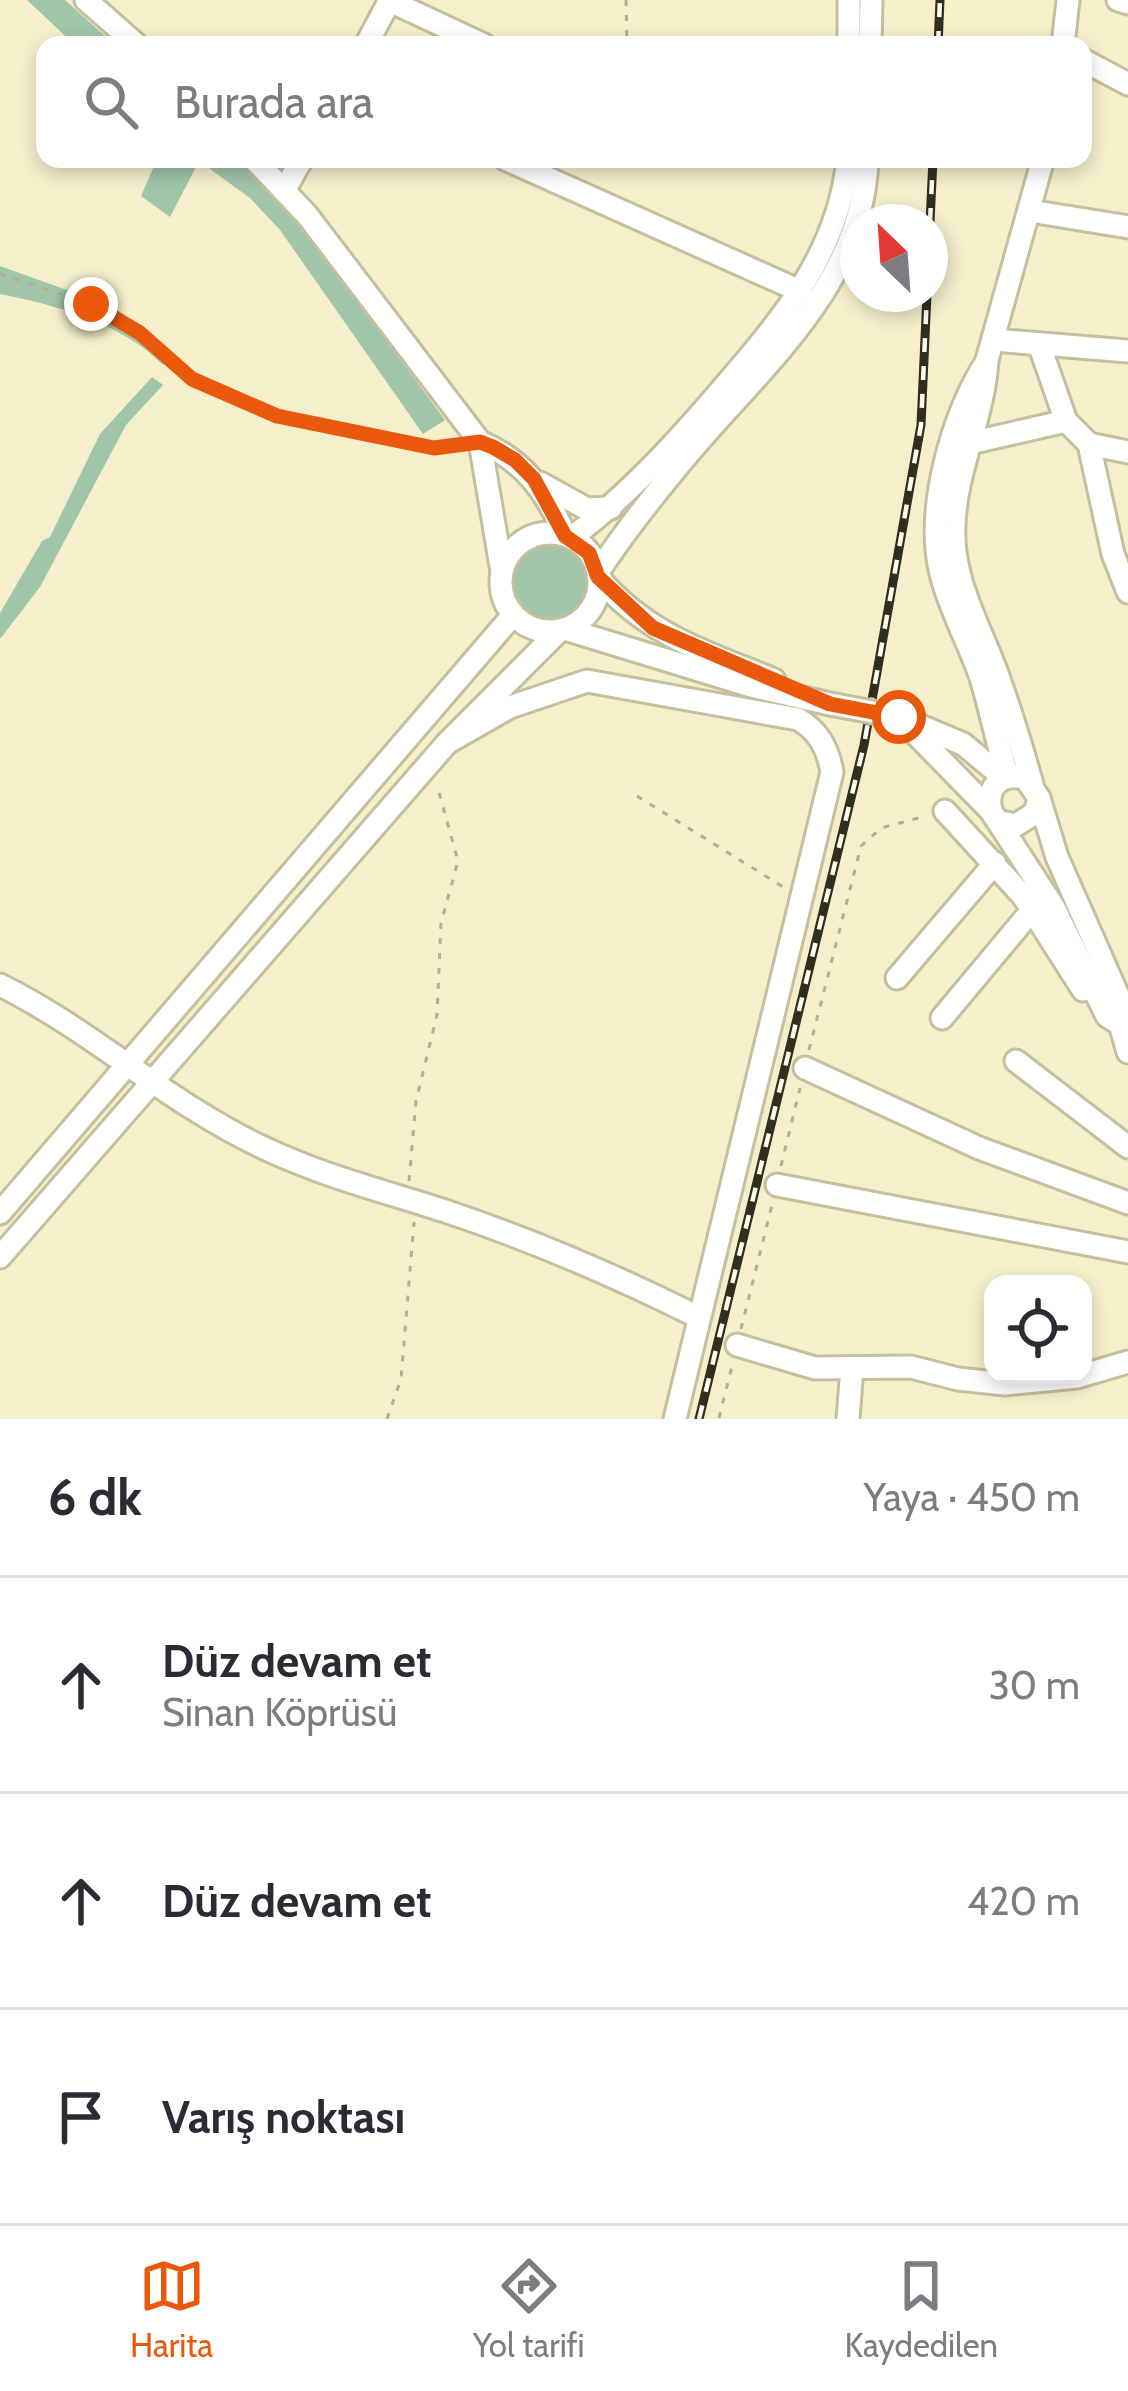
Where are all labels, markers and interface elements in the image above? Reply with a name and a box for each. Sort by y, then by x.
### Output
search box [36,36,1092,168]
icon: search [78,69,144,135]
text: Burada ara [174,75,374,129]
north arrow [840,204,948,312]
route end [64,277,118,331]
route start [872,690,926,744]
map controls [984,1275,1092,1383]
button: locate [984,1275,1092,1383]
text: 6 dk [48,1466,142,1528]
text: Yaya · 450 m [864,1473,1080,1521]
text: Düz devam et [162,1634,431,1688]
icon: ahead [48,1652,114,1718]
text: 30 m [989,1661,1080,1709]
text: Sinan Köprüsü [162,1688,397,1736]
icon: ahead [48,1868,114,1934]
text: Düz devam et [162,1874,431,1928]
text: 420 m [967,1877,1080,1925]
icon: arrive [48,2084,114,2150]
text: Varış noktası [162,2090,405,2144]
tab: Harita [130,2253,213,2365]
tab: Yol tarifi [473,2253,585,2365]
tab: Kaydedilen [844,2253,998,2365]

